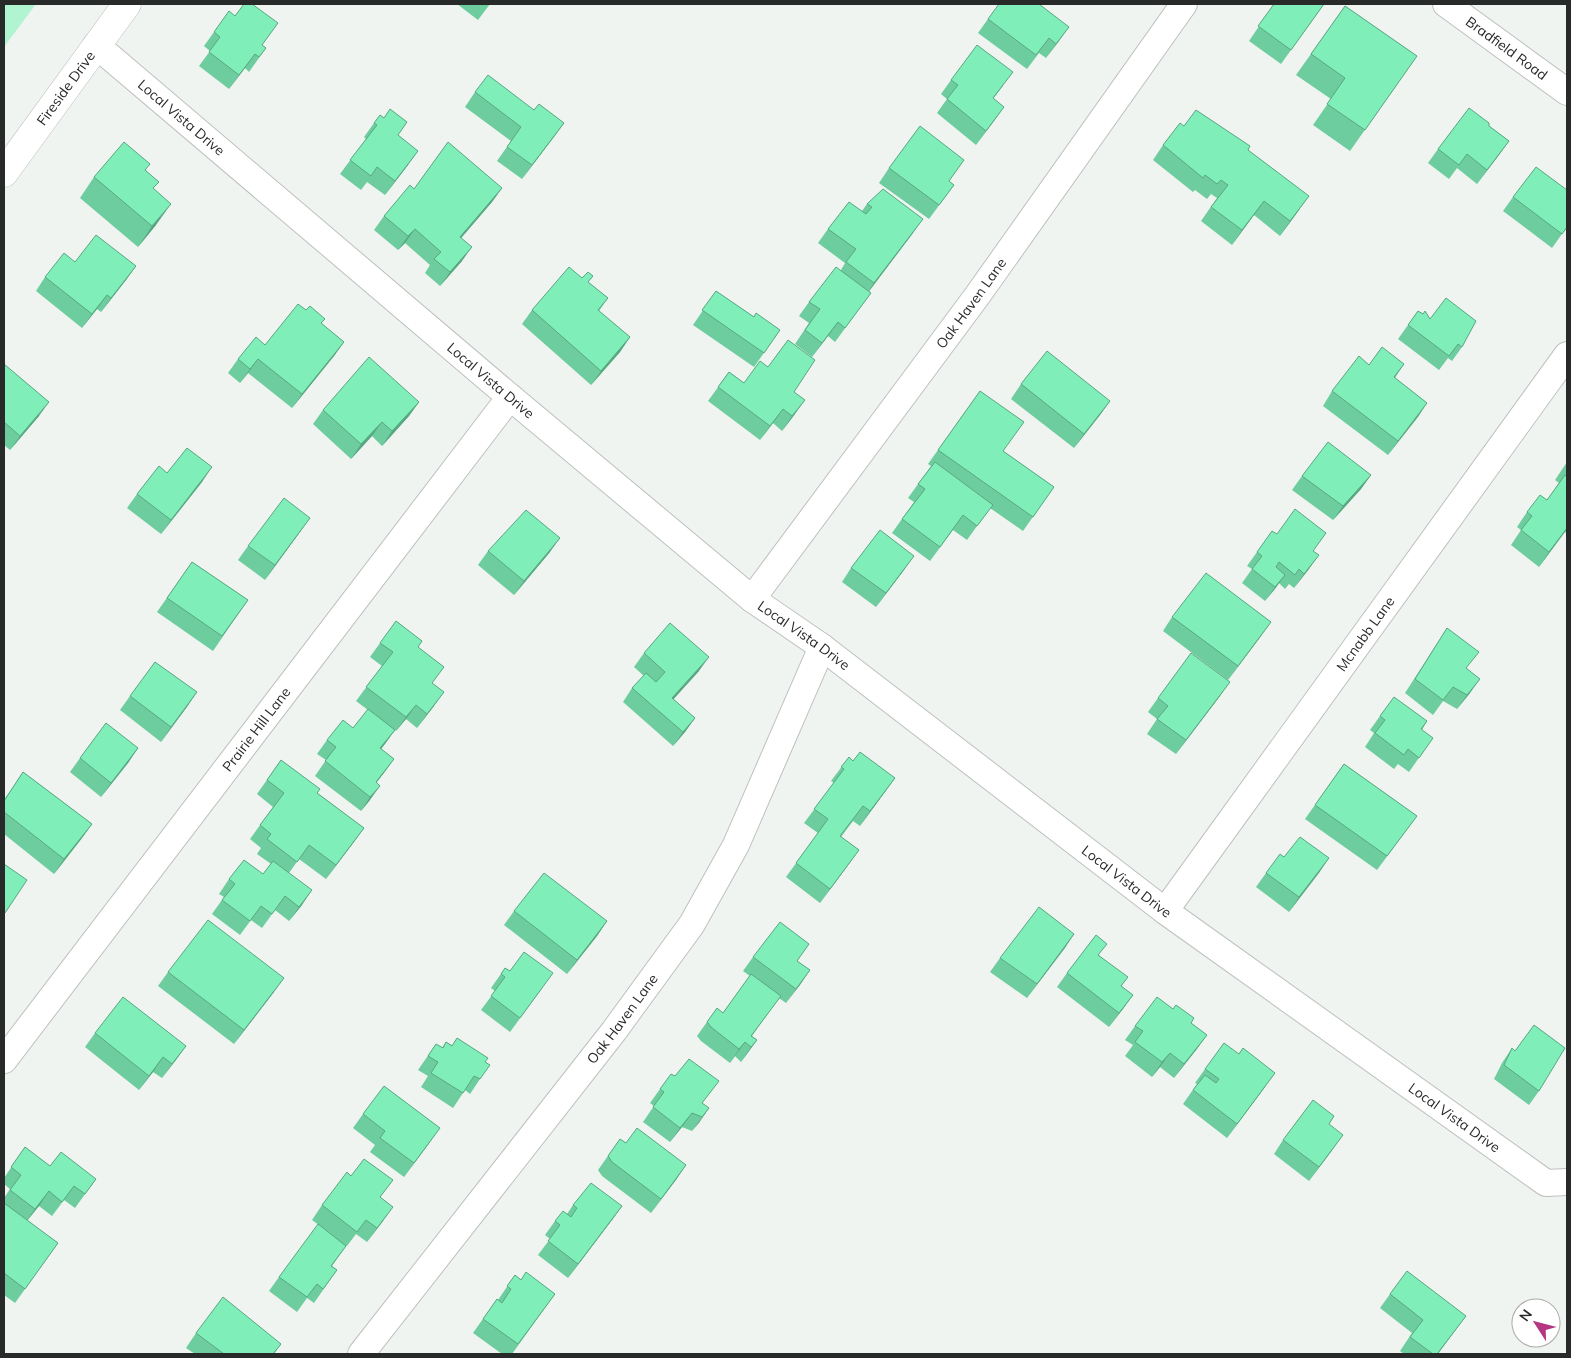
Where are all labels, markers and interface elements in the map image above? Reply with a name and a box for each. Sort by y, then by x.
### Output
street label: Bradfield Road [1462,12,1551,84]
street label: Fireside Drive [33,47,99,129]
street label: Local Vista Drive [134,75,229,160]
street label: Oak Haven Lane [932,254,1010,352]
street label: Local Vista Drive [443,338,538,422]
street label: Mcnabb Lane [1332,593,1398,675]
street label: Local Vista Drive [754,597,854,674]
street label: Prairie Hill Lane [218,683,294,775]
street label: Local Vista Drive [1078,841,1175,922]
street label: Oak Haven Lane [583,970,662,1067]
street label: Local Vista Drive [1405,1079,1504,1157]
north arrow [1511,1298,1561,1348]
text: N [1515,1306,1536,1325]

